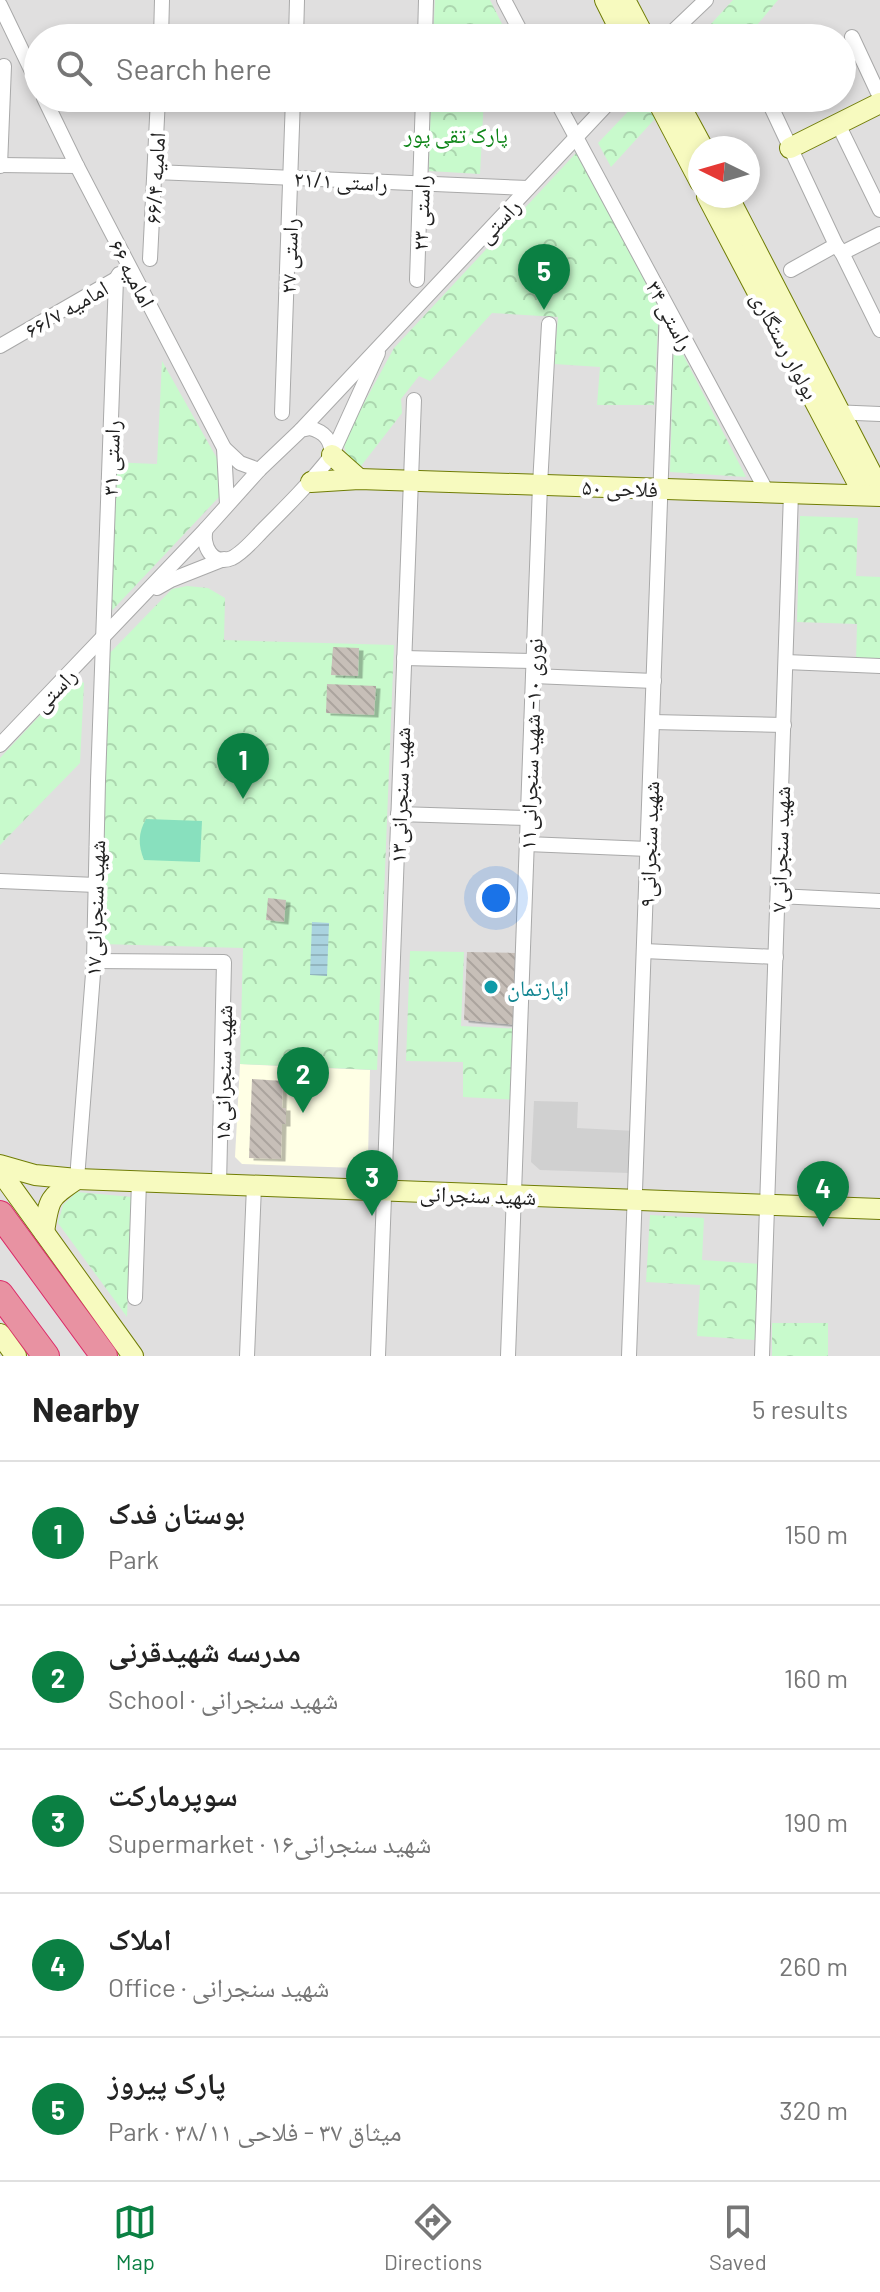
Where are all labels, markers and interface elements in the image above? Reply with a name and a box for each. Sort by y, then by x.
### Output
search box [24,24,856,112]
icon: search [52,46,96,90]
text: Search here [116,50,272,86]
park label: پارک تقی پور [403,121,508,149]
street label: امامیه ۶۶/۴ [139,132,170,224]
north arrow [688,136,760,208]
street label: راستی ۲۱/۱ [293,165,389,197]
street label: راستی ۲۳ [406,175,436,251]
street label: راستی [471,192,526,249]
street label: راستی ۲۷ [274,218,304,294]
street label: امامیه ۶۶ [104,235,162,311]
pin: 5 [518,244,570,310]
street label: امامیه ۶۶/۷ [20,274,112,342]
street label: راستی ۳۴ [640,276,700,355]
street label: بولوار رستگاری [745,287,825,404]
street label: راستی ۳۱ [96,420,126,496]
street label: فلاحی ۵۰ [582,473,658,503]
street label: نوری ۱۰- شهید سنجرانی۱۱ [513,638,549,850]
street label: راستی [27,662,83,718]
street label: شهید سنجرانی۱۳ [384,726,416,864]
pin: 1 [217,733,269,799]
street label: شهید سنجرانی۹ [633,780,665,908]
street label: شهید سنجرانی۷ [764,785,796,913]
street label: شهید سنجرانی۱۷ [79,839,111,977]
your location [476,878,516,918]
place label: اپارتمان [507,974,569,1002]
marker: اپارتمان [482,978,500,996]
street label: شهید سنجرانی۱۵ [208,1005,238,1141]
pin: 2 [277,1047,329,1113]
pin: 3 [346,1150,398,1216]
pin: 4 [797,1161,849,1227]
street label: شهید سنجرانی [419,1179,537,1211]
text: Nearby [32,1388,140,1429]
text: 5 results [752,1393,848,1424]
text: بوستان فدک [108,1494,245,1530]
text: 1 [53,1518,63,1549]
text: 150 m [784,1518,848,1549]
text: Park [108,1543,159,1574]
text: مدرسه شهیدقرنی [108,1632,301,1668]
text: 2 [51,1662,65,1693]
text: 160 m [784,1662,848,1693]
text: School · شهید سنجرانی [108,1683,338,1714]
text: سوپرمارکت [108,1776,238,1812]
text: 3 [51,1806,65,1837]
text: 190 m [784,1806,848,1837]
text: Supermarket · شهید سنجرانی۱۶ [108,1827,431,1858]
text: املاک [108,1920,172,1956]
text: 4 [50,1950,66,1981]
text: 260 m [779,1950,848,1981]
text: Office · شهید سنجرانی [108,1971,329,2002]
text: پارک پیروز [108,2064,226,2100]
text: 5 [51,2094,65,2125]
text: 320 m [779,2094,848,2125]
text: Park · میثاق ۳۷ - فلاحی ۳۸/۱۱ [108,2115,402,2146]
tab: Map [113,2200,157,2274]
tab: Directions [384,2200,482,2274]
tab: Saved [709,2200,767,2274]

